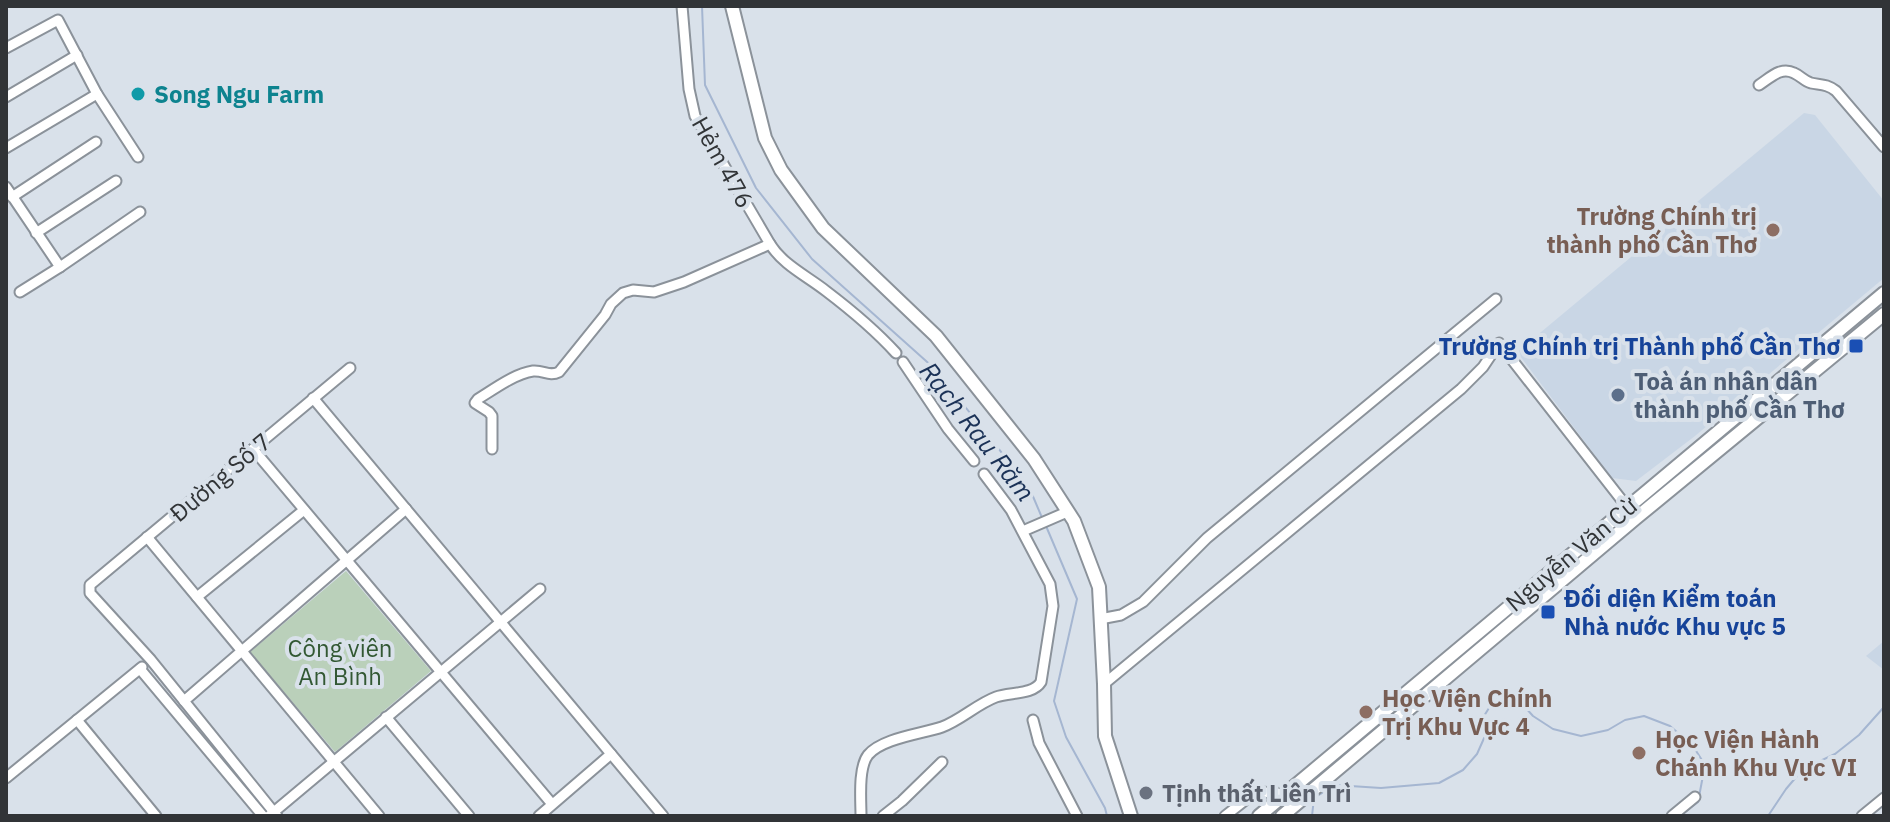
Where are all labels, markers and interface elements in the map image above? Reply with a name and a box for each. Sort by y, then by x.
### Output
place label: Song Ngu Farm [154,78,324,110]
marker: Song Ngu Farm [129,85,147,103]
street label: Hẻm 476 [685,111,761,213]
place label: Trường Chính trị thành phố Cần Thơ [1546,200,1757,260]
marker: Trường Chính trị thành phố Cần Thơ [1764,221,1782,239]
place label: Trường Chính trị Thành phố Cần Thơ [1438,330,1840,362]
marker: Trường Chính trị Thành phố Cần Thơ [1847,337,1865,355]
water label: Rạch Rau Răm [913,354,1043,508]
place label: Toà án nhân dân thành phố Cần Thơ [1634,365,1845,425]
marker: Toà án nhân dân thành phố Cần Thơ [1609,386,1627,404]
street label: Đường Số 7 [163,425,277,529]
street label: Nguyễn Văn Cừ [1499,489,1644,618]
place label: Đối diện Kiểm toán Nhà nước Khu vực 5 [1564,582,1786,642]
marker: Đối diện Kiểm toán Nhà nước Khu vực 5 [1539,603,1557,621]
park label: Công viên An Bình [288,632,392,692]
place label: Học Viện Chính Trị Khu Vực 4 [1382,682,1552,742]
marker: Học Viện Chính Trị Khu Vực 4 [1357,703,1375,721]
place label: Học Viện Hành Chánh Khu Vực VI [1655,723,1857,783]
marker: Học Viện Hành Chánh Khu Vực VI [1630,744,1648,762]
place label: Tịnh thất Liên Trì [1162,777,1352,809]
marker: Tịnh thất Liên Trì [1137,784,1155,802]

